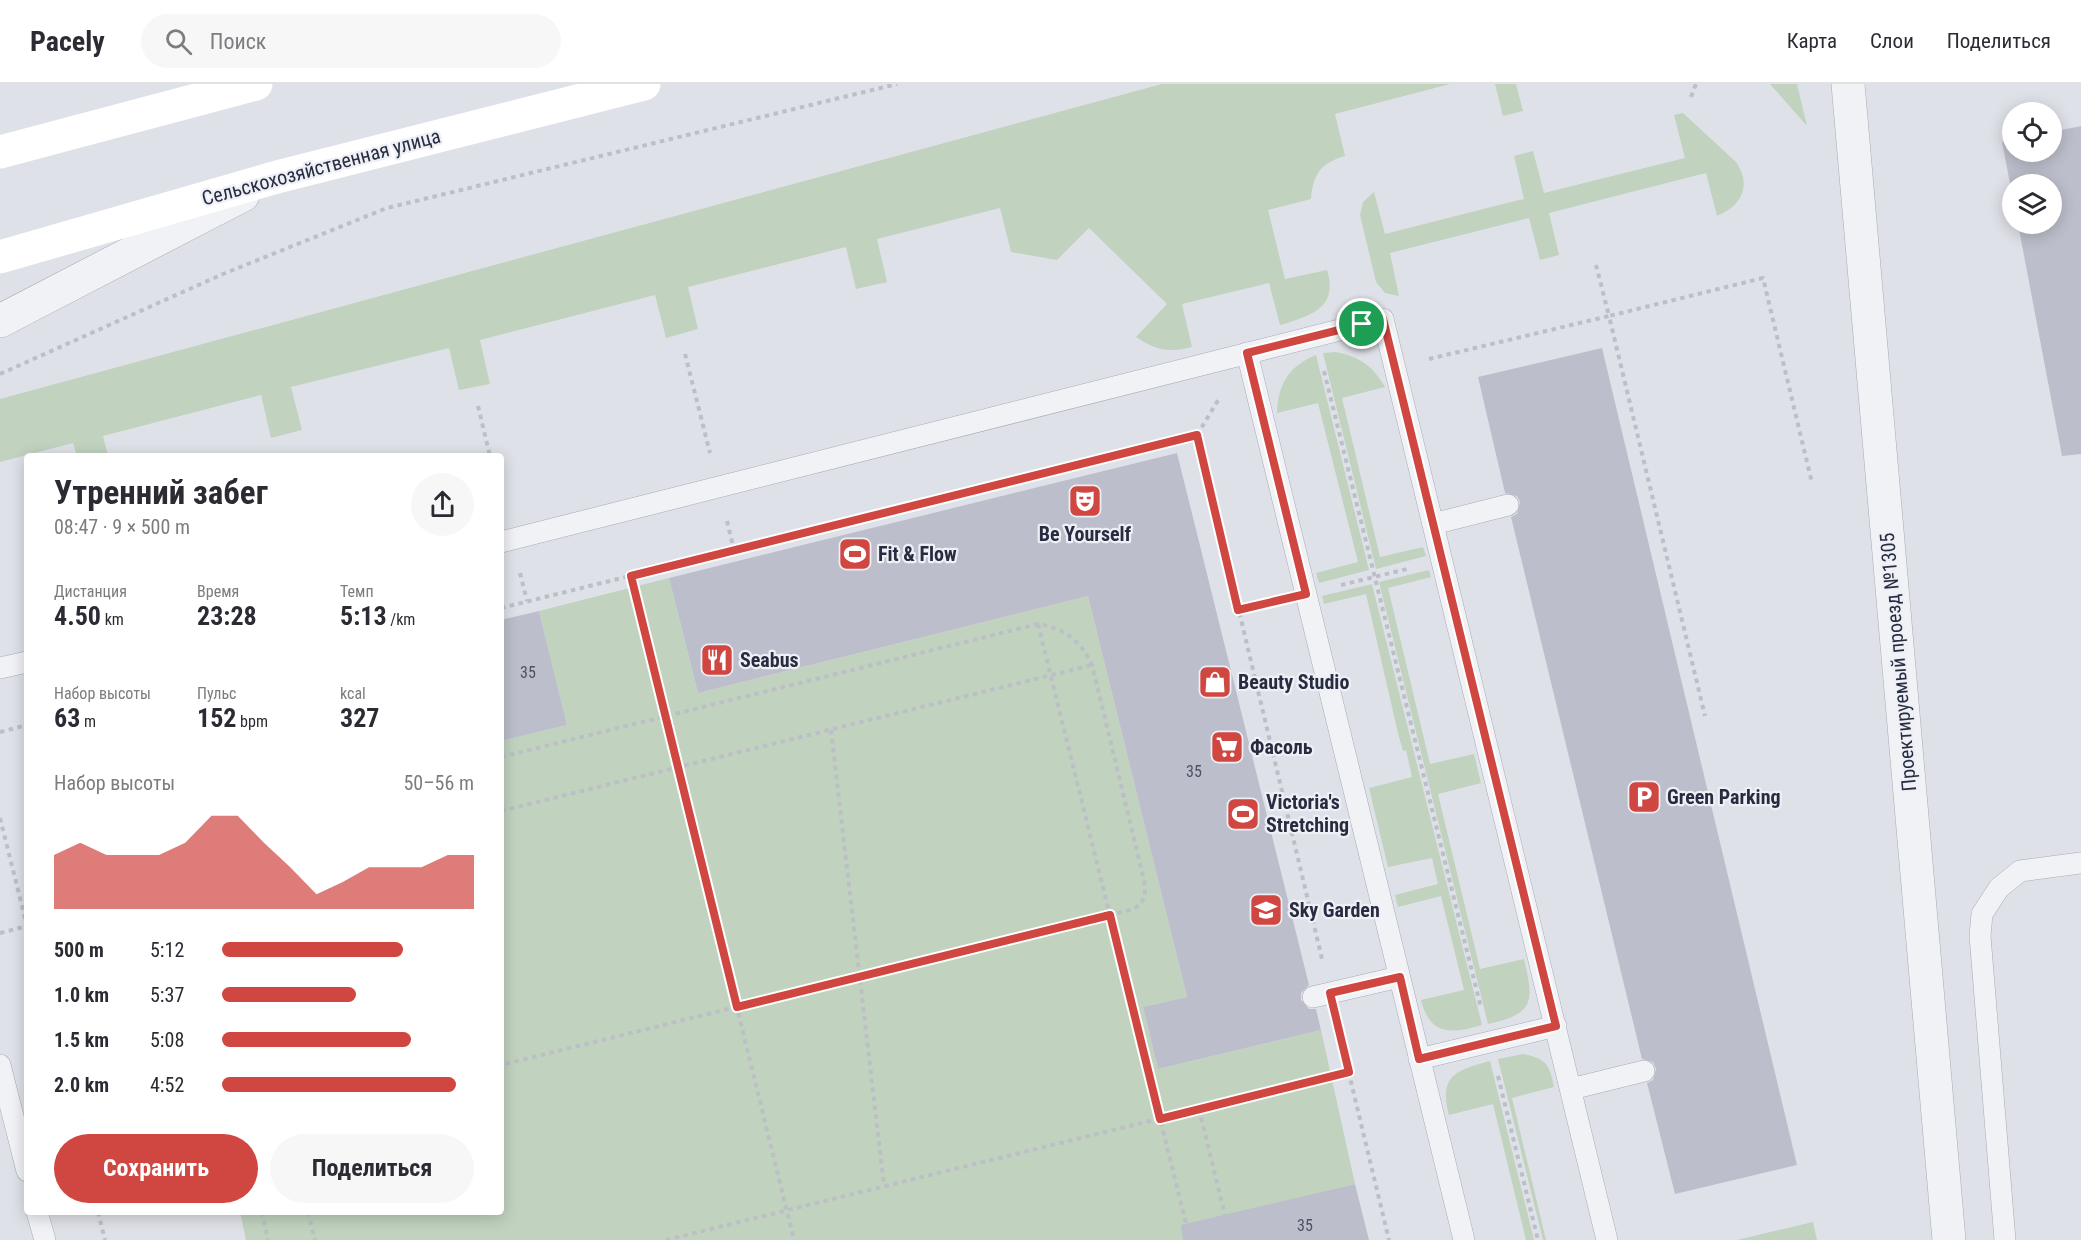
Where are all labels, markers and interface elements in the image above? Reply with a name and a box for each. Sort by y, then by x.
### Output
search box [141,14,561,68]
text: Pacely [30,25,105,58]
icon: search [162,25,195,58]
text: Поиск [210,29,266,54]
text: Карта [1787,29,1837,53]
text: Слои [1870,29,1914,53]
text: Поделиться [1947,29,2051,53]
map controls [2002,102,2062,234]
button: locate [2002,102,2062,162]
street label: Сельскохозяйственная улица [199,124,443,210]
button: layers [2002,174,2062,234]
pin [1336,298,1387,349]
icon: arrive [1345,307,1378,340]
text: Утренний забег [54,473,268,512]
button: share [411,473,474,536]
theatre icon: Be Yourself [1067,483,1103,519]
text: 08:47 · 9 × 500 m [54,515,190,539]
place label: Be Yourself [1039,522,1132,546]
street label: Проектируемый проезд №1305 [1875,532,1921,792]
sports icon: Fit & Flow [837,536,873,572]
place label: Fit & Flow [878,542,957,566]
text: Дистанция [54,582,127,601]
text: Время [197,582,239,601]
text: Темп [340,582,374,601]
text: 4.50 [54,601,101,631]
text: 23:28 [197,601,257,631]
text: 5:13 [340,601,387,631]
text: km [101,610,124,629]
text: /km [387,610,415,629]
restaurant icon: Seabus [699,642,735,678]
place label: Seabus [740,648,799,672]
house number: 35 [520,663,536,682]
shop icon: Beauty Studio [1197,664,1233,700]
place label: Beauty Studio [1238,670,1349,694]
text: Набор высоты [54,684,151,703]
text: Пульс [197,684,236,703]
text: kcal [340,684,366,703]
text: 63 [54,703,80,733]
text: 152 [197,703,236,733]
text: 327 [340,703,379,733]
text: m [80,712,96,731]
text: bpm [236,712,268,731]
supermarket icon: Фасоль [1209,729,1245,765]
place label: Фасоль [1250,735,1313,759]
house number: 35 [1186,762,1202,781]
text: Набор высоты [54,771,175,795]
text: 50–56 m [403,771,474,795]
parking icon: Green Parking [1626,779,1662,815]
place label: Green Parking [1667,785,1781,809]
place label: Victoria's Stretching [1266,790,1349,837]
sports icon: Victoria's Stretching [1225,796,1261,832]
school or university icon: Sky Garden [1248,892,1284,928]
place label: Sky Garden [1289,898,1380,922]
text: 500 m [54,938,104,962]
text: 5:12 [150,938,184,962]
text: 1.0 km [54,983,109,1007]
text: 5:37 [150,983,184,1007]
text: 1.5 km [54,1028,109,1052]
text: 5:08 [150,1028,184,1052]
text: 2.0 km [54,1073,109,1097]
text: 4:52 [150,1073,184,1097]
button: Сохранить [54,1134,258,1203]
button: Поделиться [270,1134,474,1203]
house number: 35 [1297,1216,1313,1235]

